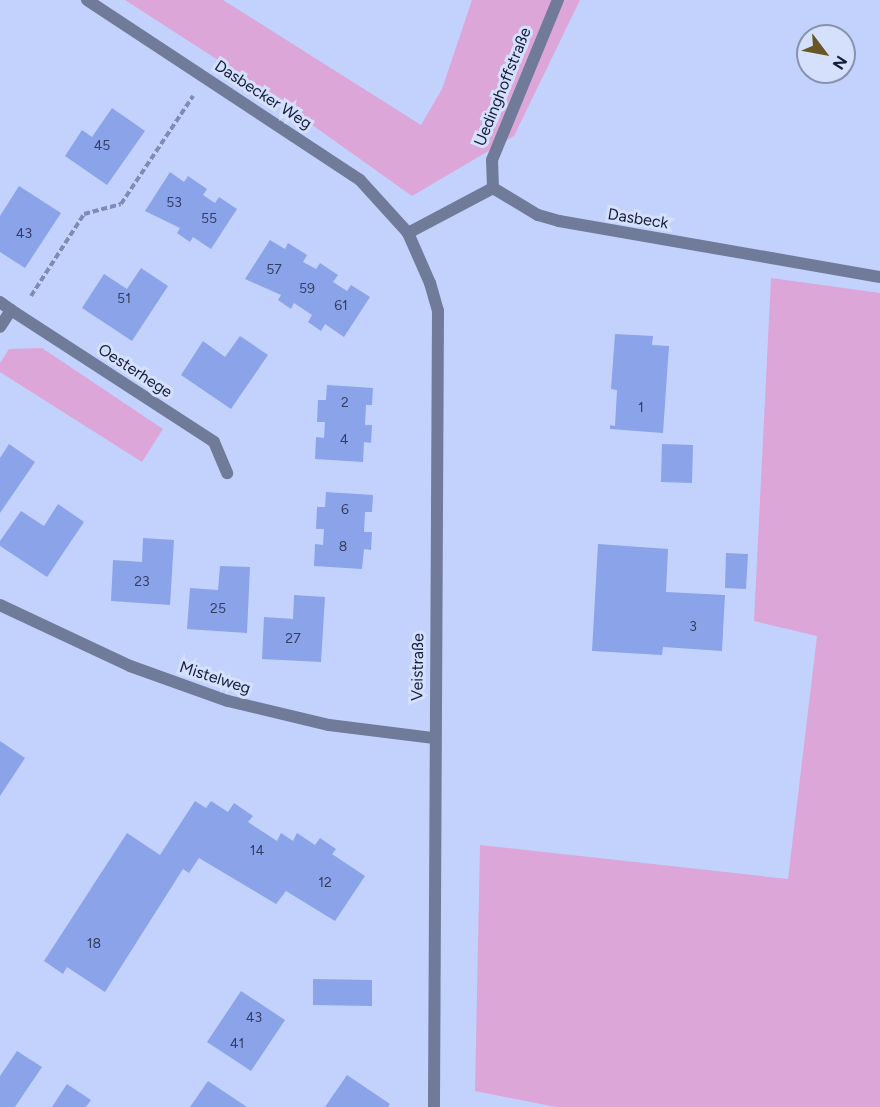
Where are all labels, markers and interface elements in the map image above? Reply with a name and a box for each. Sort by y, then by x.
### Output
north arrow [796,24,856,84]
street label: Uedinghoffstraße [470,25,536,149]
text: N [829,52,851,73]
street label: Dasbecker Weg [211,56,315,134]
house number: 45 [94,138,110,154]
house number: 53 [166,195,182,211]
street label: Dasbeck [606,205,670,233]
house number: 55 [201,211,217,227]
house number: 43 [16,226,32,242]
house number: 57 [266,262,282,278]
house number: 59 [299,281,315,297]
house number: 51 [117,291,131,307]
house number: 61 [334,298,348,314]
street label: Oesterhege [94,340,176,402]
house number: 2 [341,395,349,411]
house number: 1 [638,400,644,416]
house number: 4 [340,432,348,448]
house number: 6 [341,502,349,518]
house number: 8 [339,539,347,555]
house number: 23 [134,574,150,590]
house number: 25 [210,601,226,617]
house number: 3 [689,619,697,635]
house number: 27 [285,631,301,647]
street label: Veistraße [408,633,428,701]
street label: Mistelweg [177,658,253,698]
house number: 14 [250,843,264,859]
house number: 12 [318,875,332,891]
house number: 18 [87,936,101,952]
house number: 43 [246,1010,262,1026]
house number: 41 [230,1036,244,1052]

